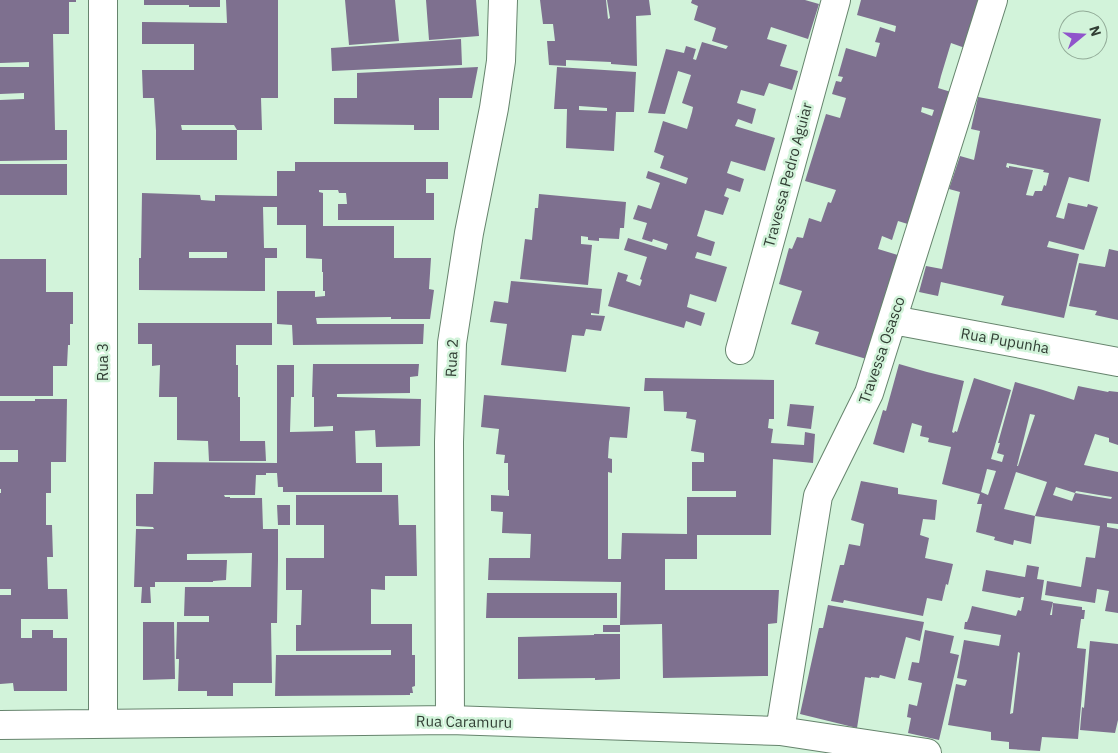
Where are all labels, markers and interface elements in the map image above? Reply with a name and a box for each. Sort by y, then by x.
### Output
north arrow [1058,10,1108,60]
text: N [1085,23,1105,39]
street label: Travessa Pedro Aguiar [759,100,816,249]
street label: Travessa Osasco [854,294,909,406]
street label: Rua Pupunha [959,323,1051,358]
street label: Rua 2 [441,338,462,378]
street label: Rua 3 [93,343,112,381]
street label: Rua Caramuru [416,711,512,732]

